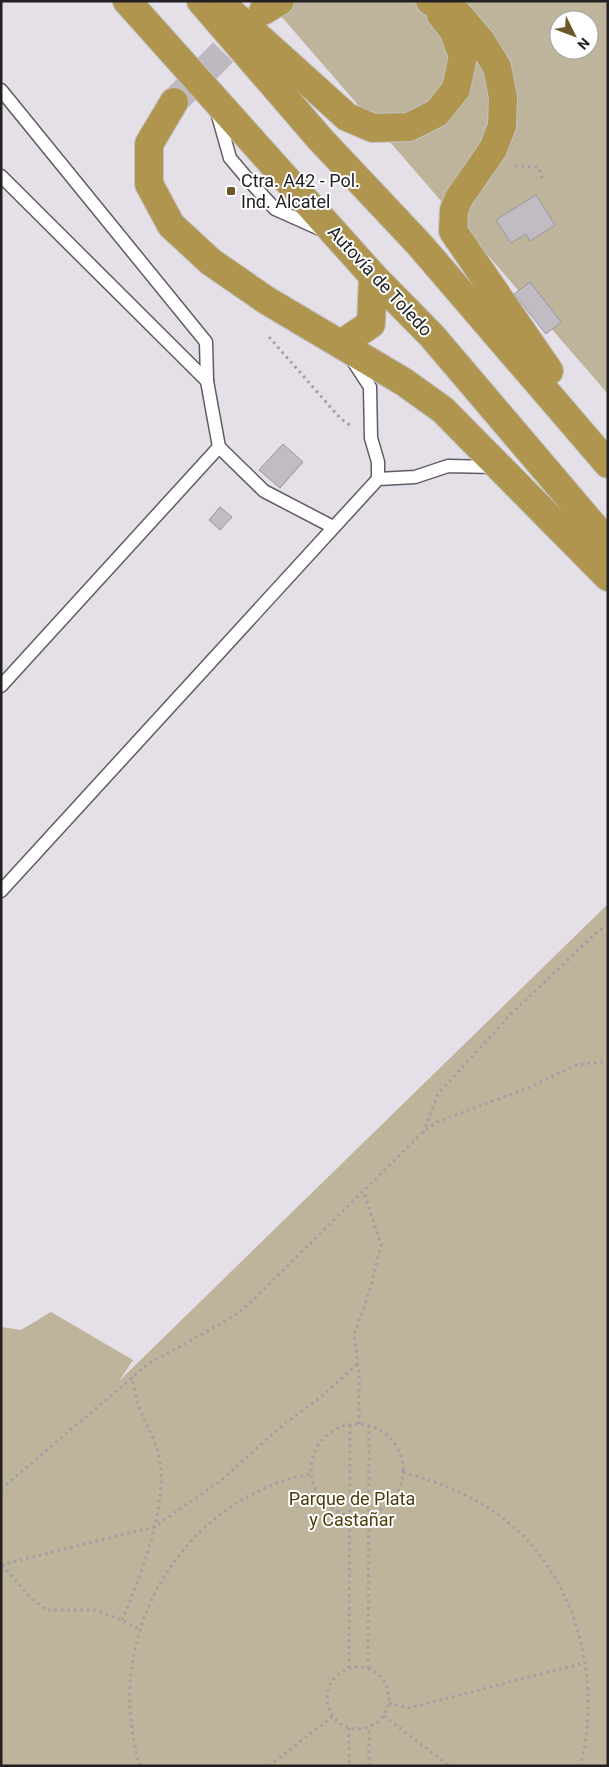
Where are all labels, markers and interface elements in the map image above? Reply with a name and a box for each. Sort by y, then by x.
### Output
north arrow [549,10,599,60]
text: N [574,35,593,53]
place label: Ctra. A42 - Pol. Ind. Alcatel [241,170,360,212]
marker: Ctra. A42 - Pol. Ind. Alcatel [225,185,237,197]
street label: Autovía de Toledo [324,221,437,340]
park label: Parque de Plata y Castañar [289,1488,415,1530]

